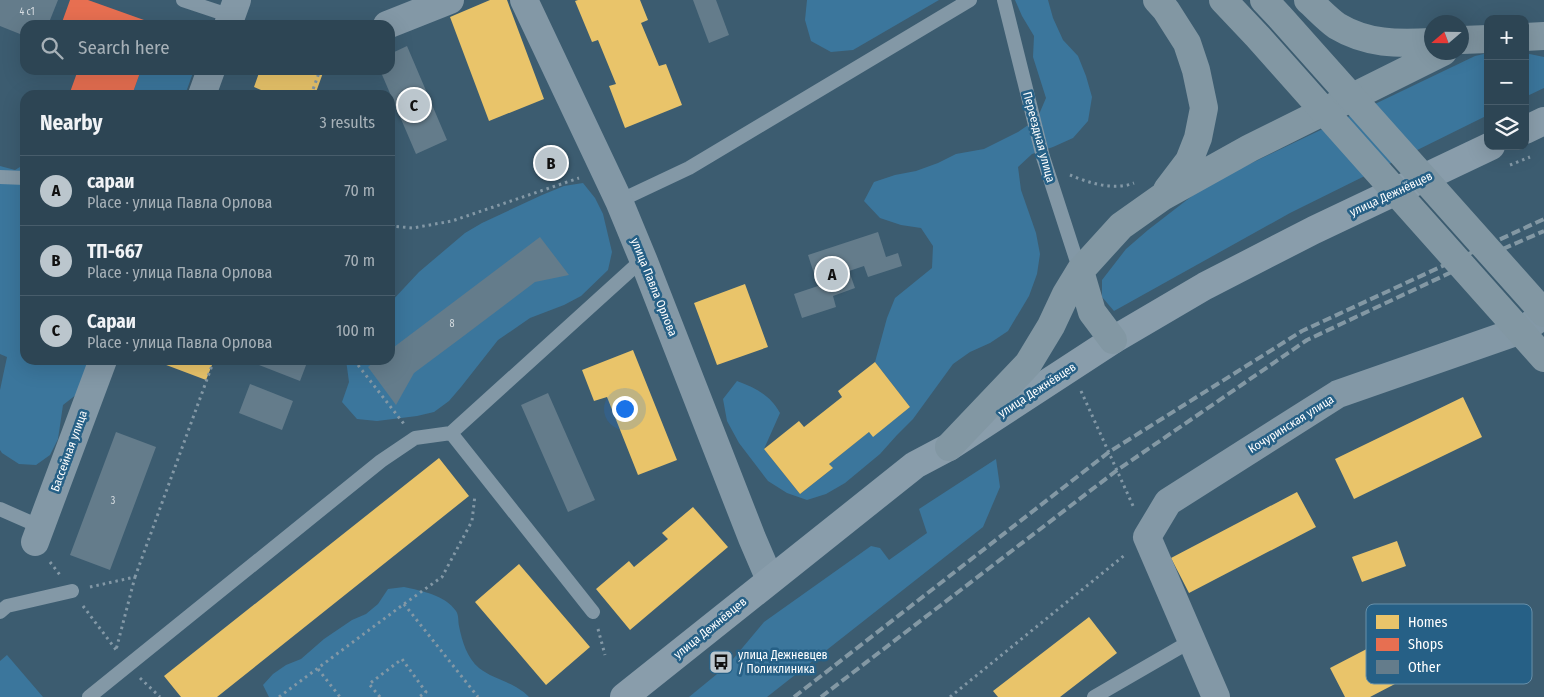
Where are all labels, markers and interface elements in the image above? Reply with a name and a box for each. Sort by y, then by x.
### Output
house number: 4 с1 [19,6,35,18]
north arrow [1424,15,1469,60]
map controls [1484,15,1529,150]
button: + [1484,15,1529,60]
search box [20,20,395,75]
icon: search [38,34,66,62]
text: Search here [78,36,170,59]
button: − [1484,60,1529,105]
pin: C [398,86,430,124]
street label: Переездная улица [1020,90,1058,184]
button: layers [1484,105,1529,150]
text: Nearby [40,110,102,136]
text: 3 results [319,113,375,132]
pin: B [535,144,567,182]
street label: улица Дежнёвцев [1347,169,1435,219]
text: сараи [87,170,134,193]
text: A [52,181,60,200]
text: 70 m [344,181,375,200]
text: Place · улица Павла Орлова [87,193,272,212]
street label: улица Павла Орлова [628,236,680,338]
text: ТП-667 [87,240,142,263]
text: B [52,251,60,270]
text: 70 m [344,251,375,270]
pin: A [816,255,848,293]
text: Place · улица Павла Орлова [87,263,272,282]
text: Сараи [87,310,136,333]
house number: 8 [450,318,455,330]
text: C [52,321,60,340]
text: 100 m [336,321,375,340]
text: Place · улица Павла Орлова [87,333,272,352]
street label: улица Дежнёвцев [996,360,1078,420]
street label: Кочуринская улица [1246,392,1337,456]
your location [612,396,638,422]
street label: Бассейная улица [48,408,90,494]
house number: 3 [111,495,116,507]
street label: улица Дежнёвцев [671,594,749,662]
legend [1366,604,1532,684]
text: Homes [1408,614,1448,631]
text: Shops [1408,636,1443,653]
place label: улица Дежневцев / Поликлиника [738,648,828,676]
bus stop icon: улица Дежневцев / Поликлиника [708,649,734,675]
text: Other [1408,659,1441,676]

